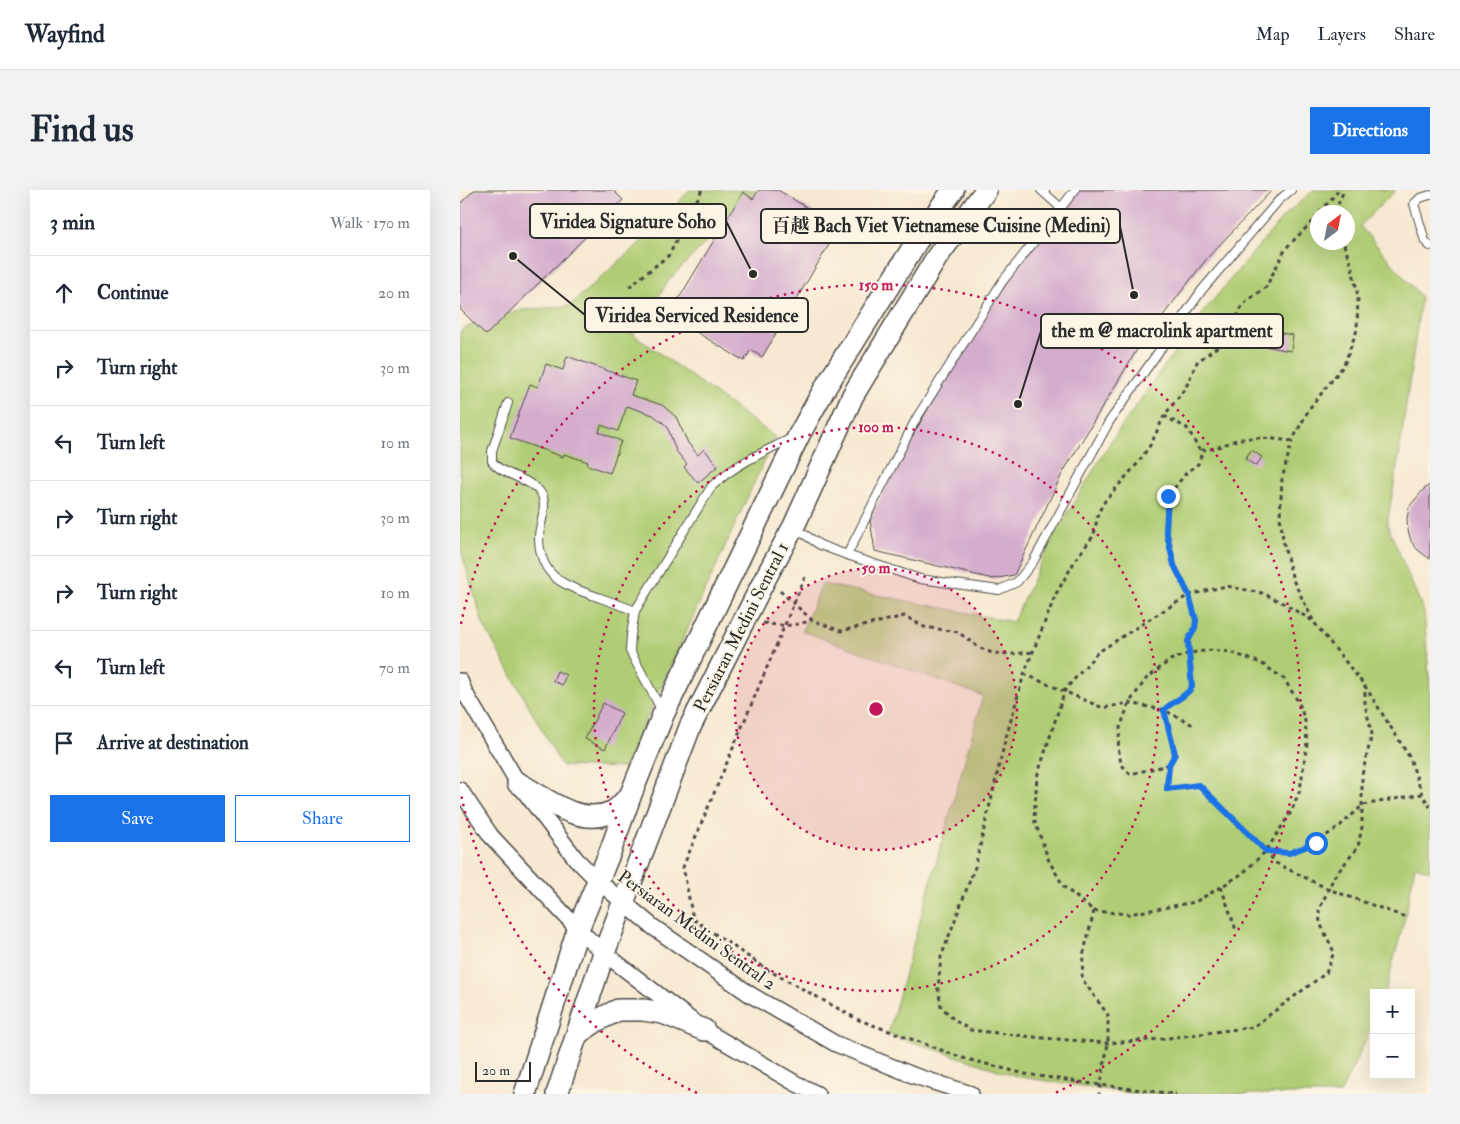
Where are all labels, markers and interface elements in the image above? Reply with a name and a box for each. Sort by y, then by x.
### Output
text: Wayfind [25,19,105,50]
text: Map [1256,23,1290,46]
text: Layers [1318,23,1366,46]
text: Share [1394,23,1435,46]
button: Directions [1310,107,1430,154]
text: Find us [30,108,134,152]
callout: Viridea Signature Soho [530,204,726,238]
north arrow [1310,205,1355,250]
text: 3 min [50,209,95,236]
callout: 百越 Bach Viet Vietnamese Cuisine (Medini) [761,209,1120,243]
text: Viridea Signature Soho [539,210,716,235]
text: Walk · 170 m [330,213,410,233]
text: 百越 Bach Viet Vietnamese Cuisine (Medini) [771,214,1111,238]
text: 150 m [859,276,893,295]
icon: ahead [50,279,78,307]
text: Continue [97,281,168,305]
text: 20 m [378,283,410,303]
callout: Viridea Serviced Residence [585,298,808,332]
text: Viridea Serviced Residence [595,304,799,328]
callout: the m @ macrolink apartment [1041,314,1283,348]
text: the m @ macrolink apartment [1051,319,1274,344]
icon: right [50,354,78,382]
text: Turn right [97,356,177,380]
text: 30 m [380,358,410,378]
text: 100 m [858,418,894,437]
icon: left [50,429,78,457]
text: Turn left [97,431,165,455]
text: 10 m [380,433,410,453]
route end [1157,485,1180,508]
icon: right [50,504,78,532]
text: Turn right [97,506,177,530]
text: 30 m [380,508,410,528]
street label: Persiaran Medini Sentral 1 [689,538,794,716]
text: 50 m [862,559,891,578]
icon: right [50,579,78,607]
text: Turn right [97,581,177,605]
text: 10 m [380,583,410,603]
icon: left [50,654,78,682]
text: Turn left [97,656,165,680]
text: 70 m [379,658,410,678]
centre of rings [867,700,885,718]
icon: arrive [50,729,78,757]
text: Arrive at destination [97,731,249,755]
button: Save [50,795,225,842]
button: Share [235,795,410,842]
route start [1305,832,1328,855]
street label: Persiaran Medini Sentral 2 [613,865,780,996]
map controls [1370,989,1415,1079]
button: + [1370,989,1415,1034]
button: − [1370,1034,1415,1079]
scale bar [475,1059,531,1082]
text: 20 m [482,1062,510,1079]

